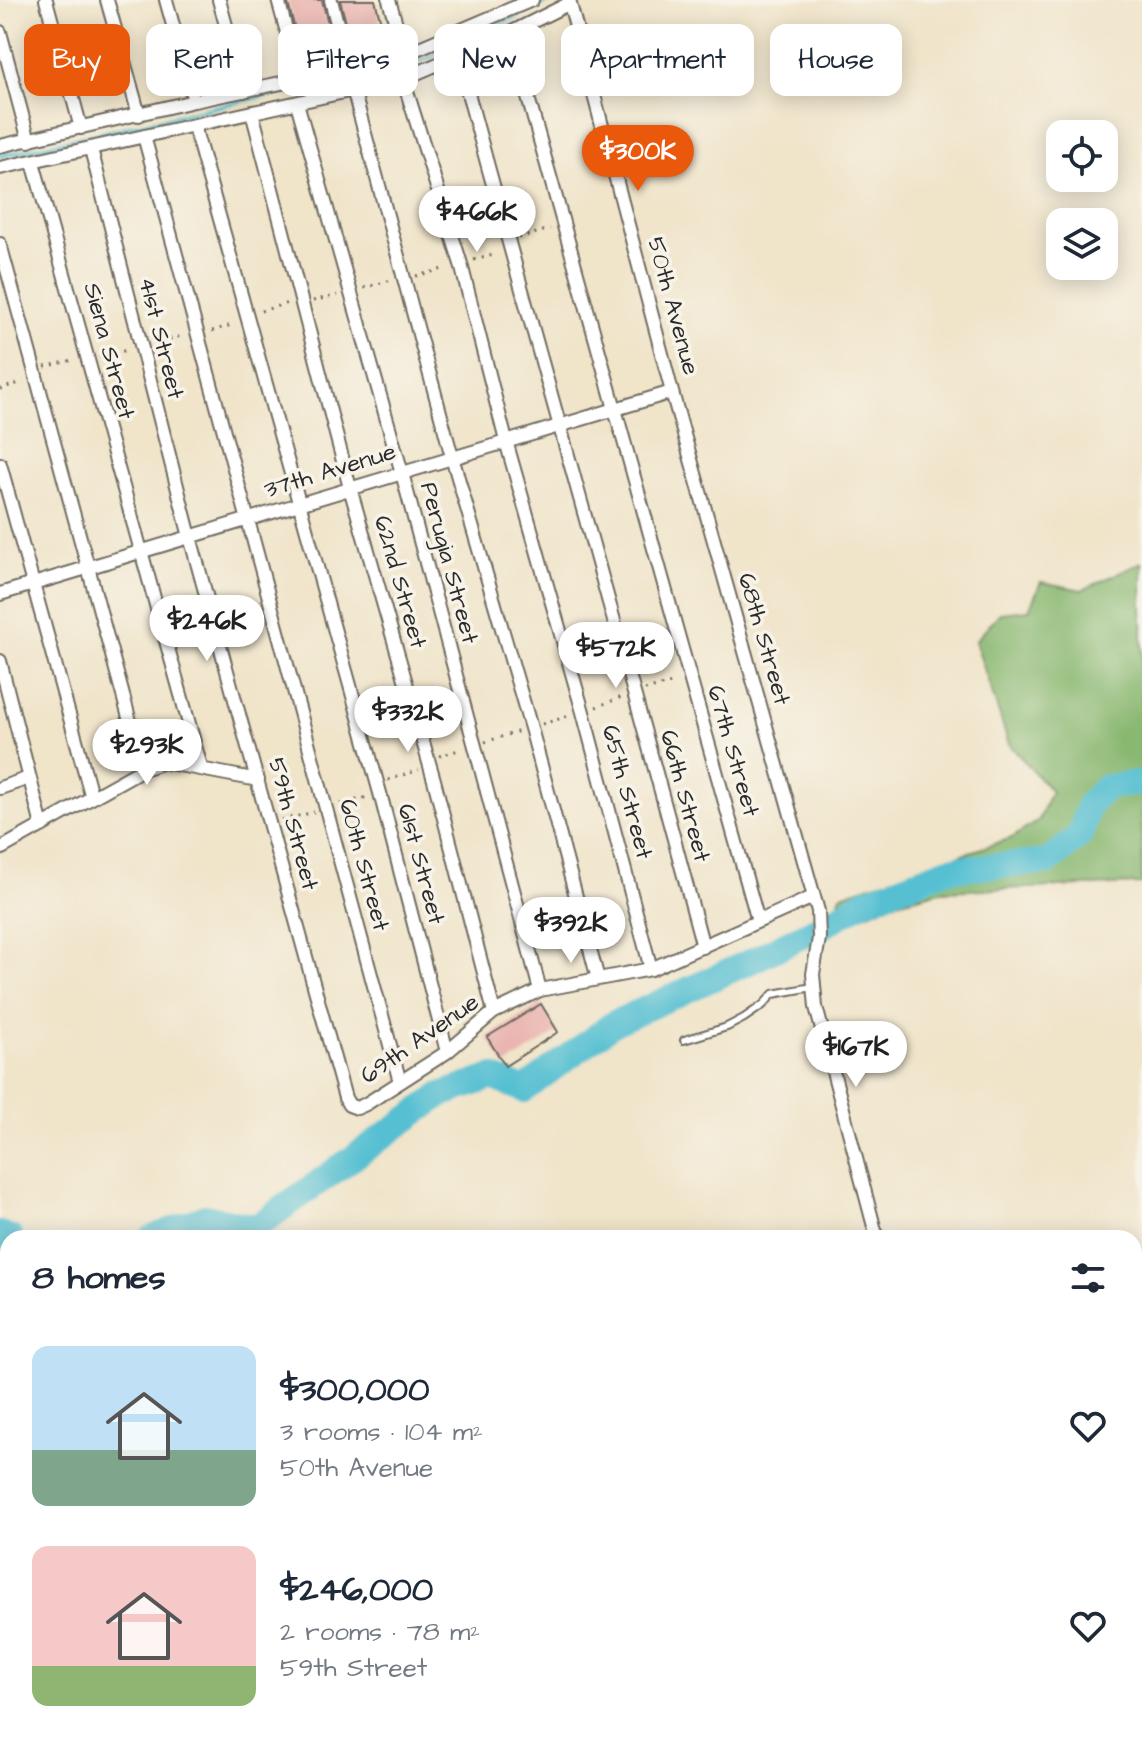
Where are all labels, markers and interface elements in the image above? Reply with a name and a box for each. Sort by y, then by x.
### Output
chip: Buy [24,24,130,96]
chip: Rent [146,24,262,96]
chip: Filters [278,24,418,96]
chip: New [434,24,545,96]
chip: Apartment [561,24,754,96]
chip: House [770,24,902,96]
map controls [1046,120,1118,280]
button: locate [1046,120,1118,192]
pin: $300K [582,125,694,193]
text: $300K [600,133,676,169]
pin: $466K [421,186,533,254]
text: $466K [437,194,517,230]
button: layers [1046,208,1118,280]
street label: 50th Avenue [638,233,708,379]
street label: 41st Street [129,273,193,403]
street label: Siena Street [74,279,144,423]
street label: 37th Avenue [260,435,400,507]
street label: Perugia Street [410,479,487,648]
street label: 62nd Street [365,512,435,653]
street label: 68th Street [729,569,799,709]
pin: $246K [151,595,263,663]
text: $246K [167,603,247,639]
pin: $572K [560,622,672,690]
text: $572K [576,630,656,666]
street label: 67th Street [698,681,768,821]
pin: $332K [352,686,464,754]
text: $332K [372,694,444,730]
pin: $293K [91,719,203,787]
street label: 65th Street [593,721,661,863]
street label: 66th Street [651,726,719,866]
text: $293K [110,727,184,763]
street label: 59th Street [259,754,327,894]
street label: 60th Street [330,795,398,935]
street label: 61st Street [389,800,453,928]
pin: $392K [515,897,627,965]
text: $392K [534,905,608,941]
street label: 69th Avenue [354,986,486,1092]
pin: $167K [800,1021,912,1089]
text: $167K [823,1029,889,1065]
text: 8 homes [32,1254,166,1302]
icon: filters [1066,1256,1110,1300]
text: $300,000 [280,1366,430,1414]
icon: home [96,1378,192,1474]
icon: heart [1066,1404,1110,1448]
text: 3 rooms · 104 m² [280,1414,483,1450]
text: 50th Avenue [280,1450,433,1486]
text: $246,000 [280,1566,433,1614]
icon: home [96,1578,192,1674]
icon: heart [1066,1604,1110,1648]
text: 2 rooms · 78 m² [280,1614,480,1650]
text: 59th Street [280,1650,427,1686]

